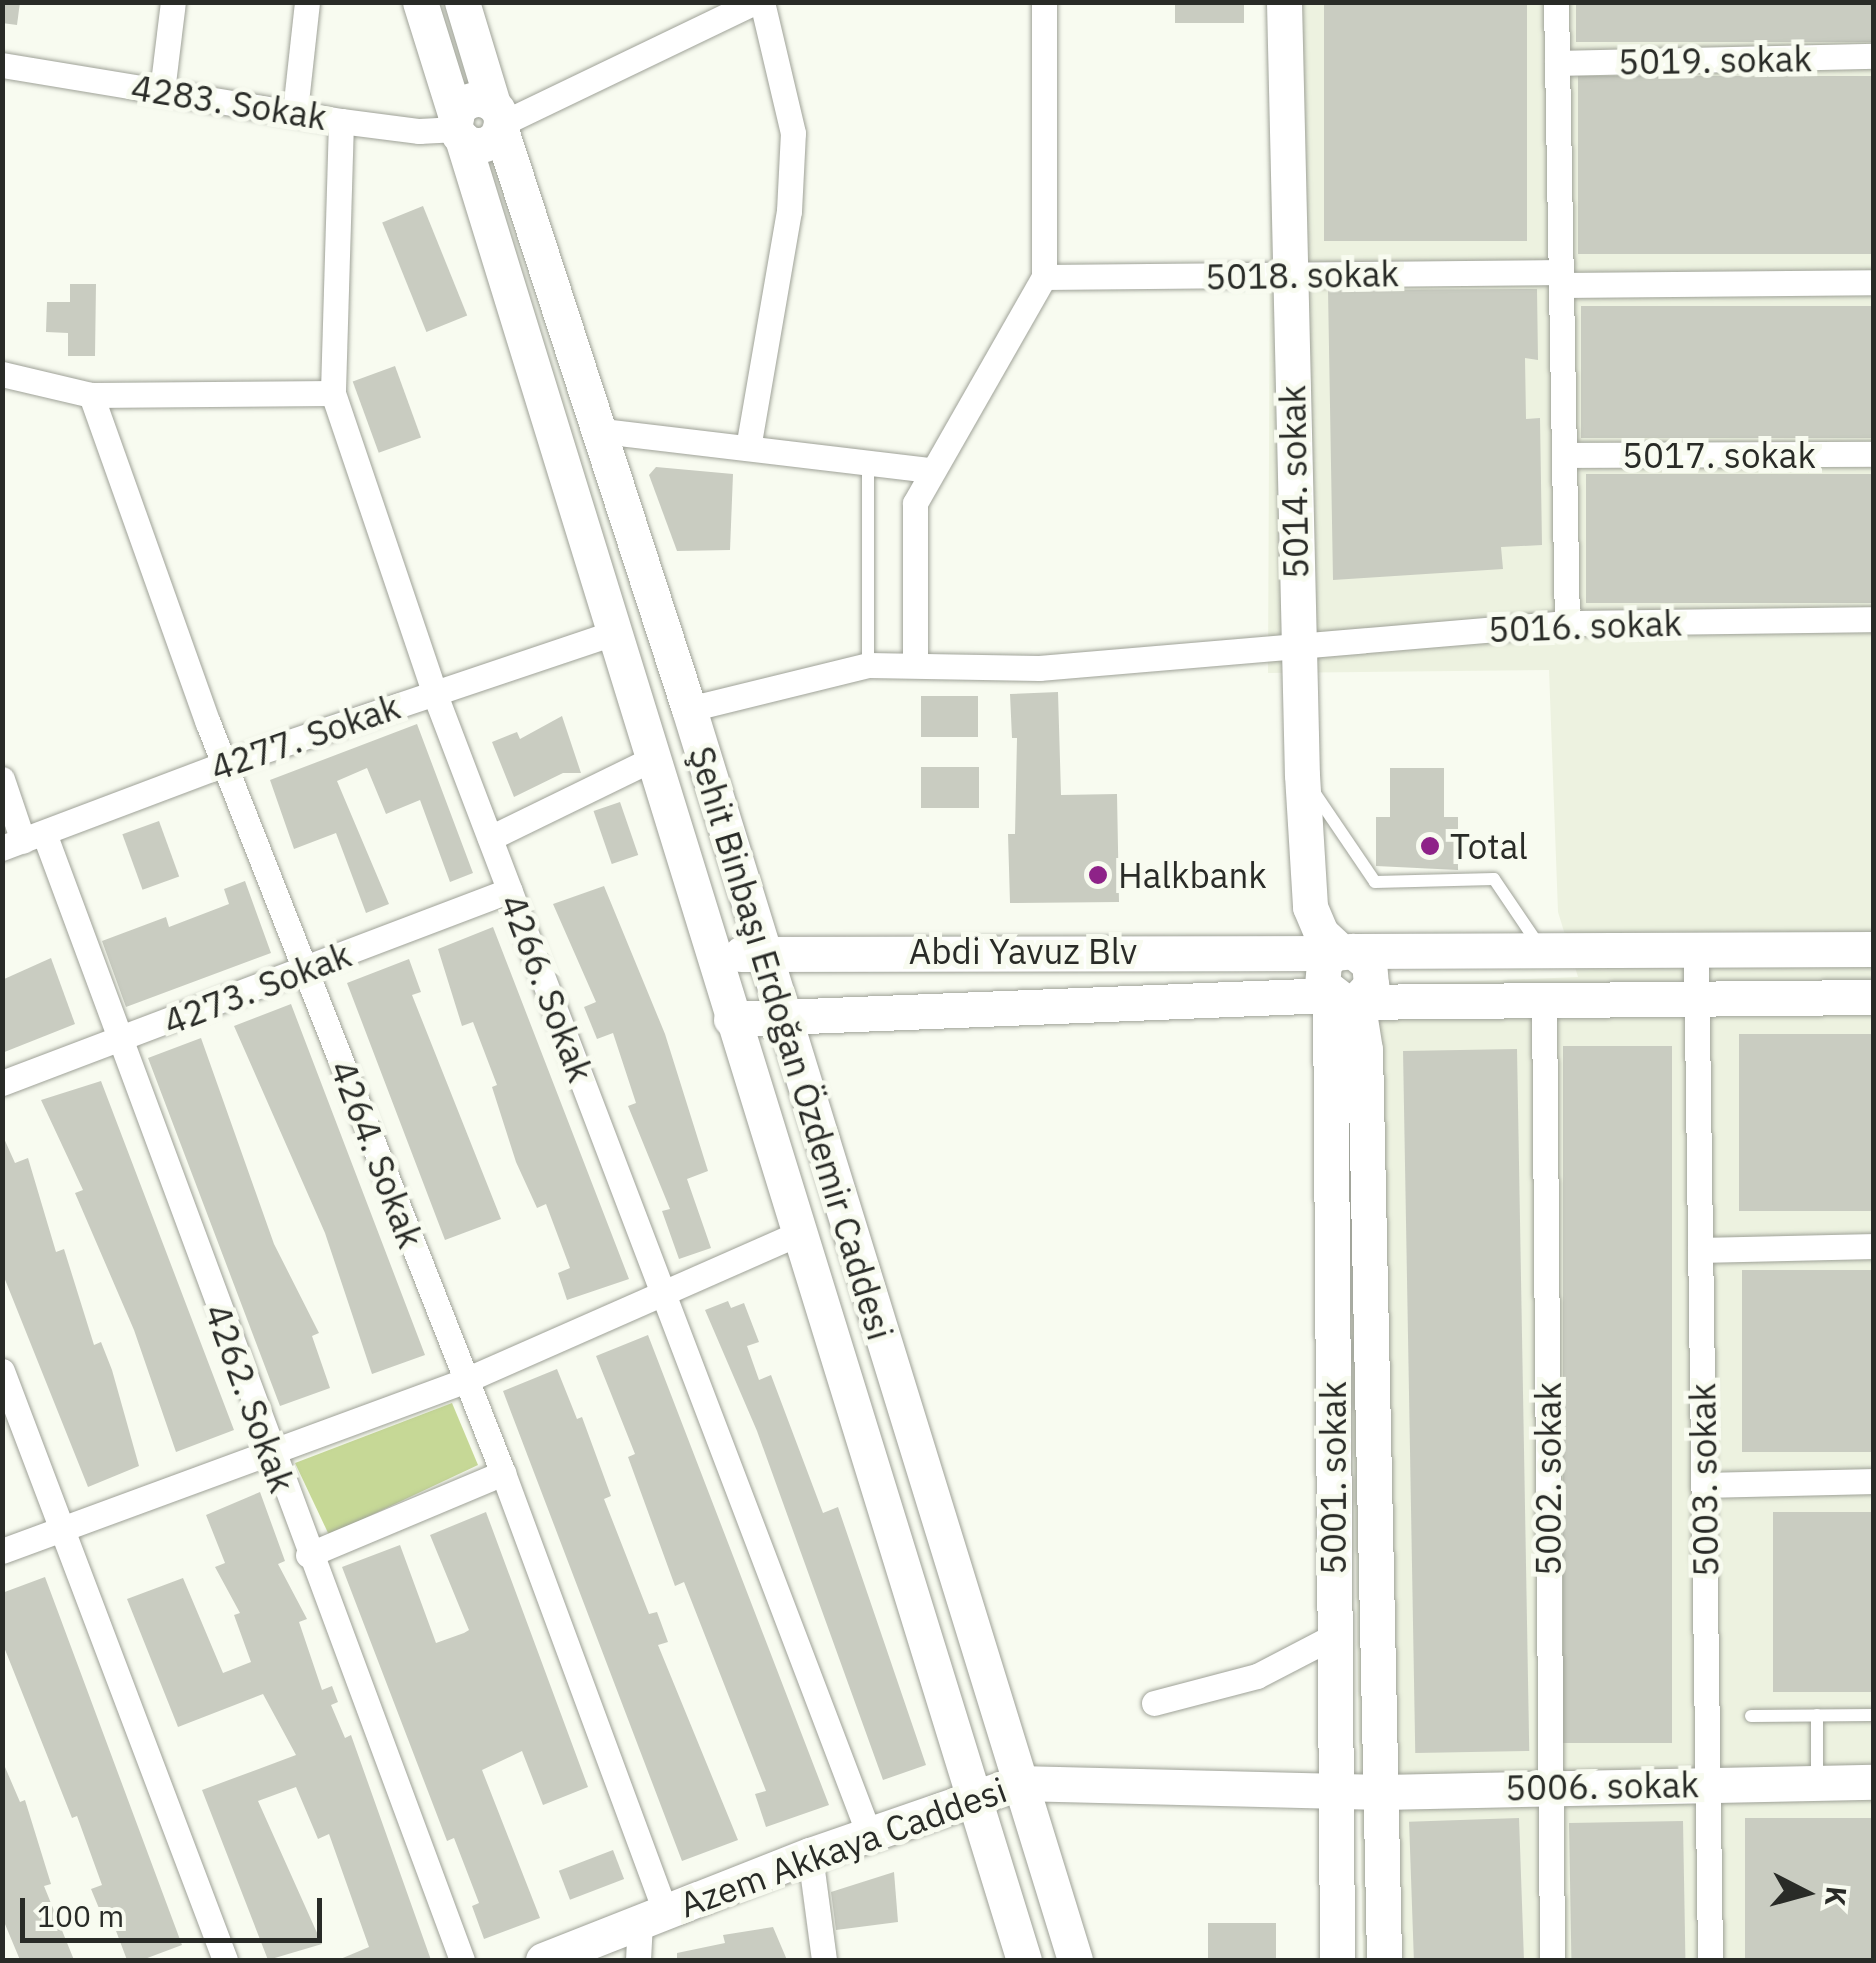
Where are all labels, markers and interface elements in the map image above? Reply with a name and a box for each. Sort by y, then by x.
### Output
street label: 5019. sokak [1618,37,1812,83]
street label: 4283. Sokak [128,66,330,138]
street label: 5018. sokak [1205,252,1399,298]
street label: 5014. sokak [1271,385,1317,579]
street label: 5017. sokak [1622,434,1816,476]
street label: 5016. sokak [1487,602,1683,650]
street label: 4277. Sokak [205,685,405,789]
street label: Şehit Binbaşı Erdoğan Özdemir Caddesi [681,741,901,1345]
place label: Total [1450,825,1528,867]
marker: Total [1419,835,1441,857]
place label: Halkbank [1118,854,1267,896]
marker: Halkbank [1087,864,1109,886]
street label: 4266. Sokak [492,888,602,1088]
street label: Abdi Yavuz Blv [909,930,1137,972]
street label: 4273. Sokak [157,933,357,1043]
street label: 4264. Sokak [322,1054,432,1254]
street label: 4262. Sokak [197,1298,303,1498]
street label: 5001. sokak [1312,1381,1354,1575]
street label: 5002. sokak [1527,1382,1569,1576]
street label: 5003. sokak [1681,1383,1727,1577]
street label: 5006. sokak [1505,1763,1699,1809]
street label: Azem Akkaya Caddesi [674,1768,1012,1926]
north arrow [1756,1843,1856,1943]
scale bar [25,1878,328,1940]
text: K [1817,1885,1856,1908]
text: 100 m [37,1896,124,1935]

